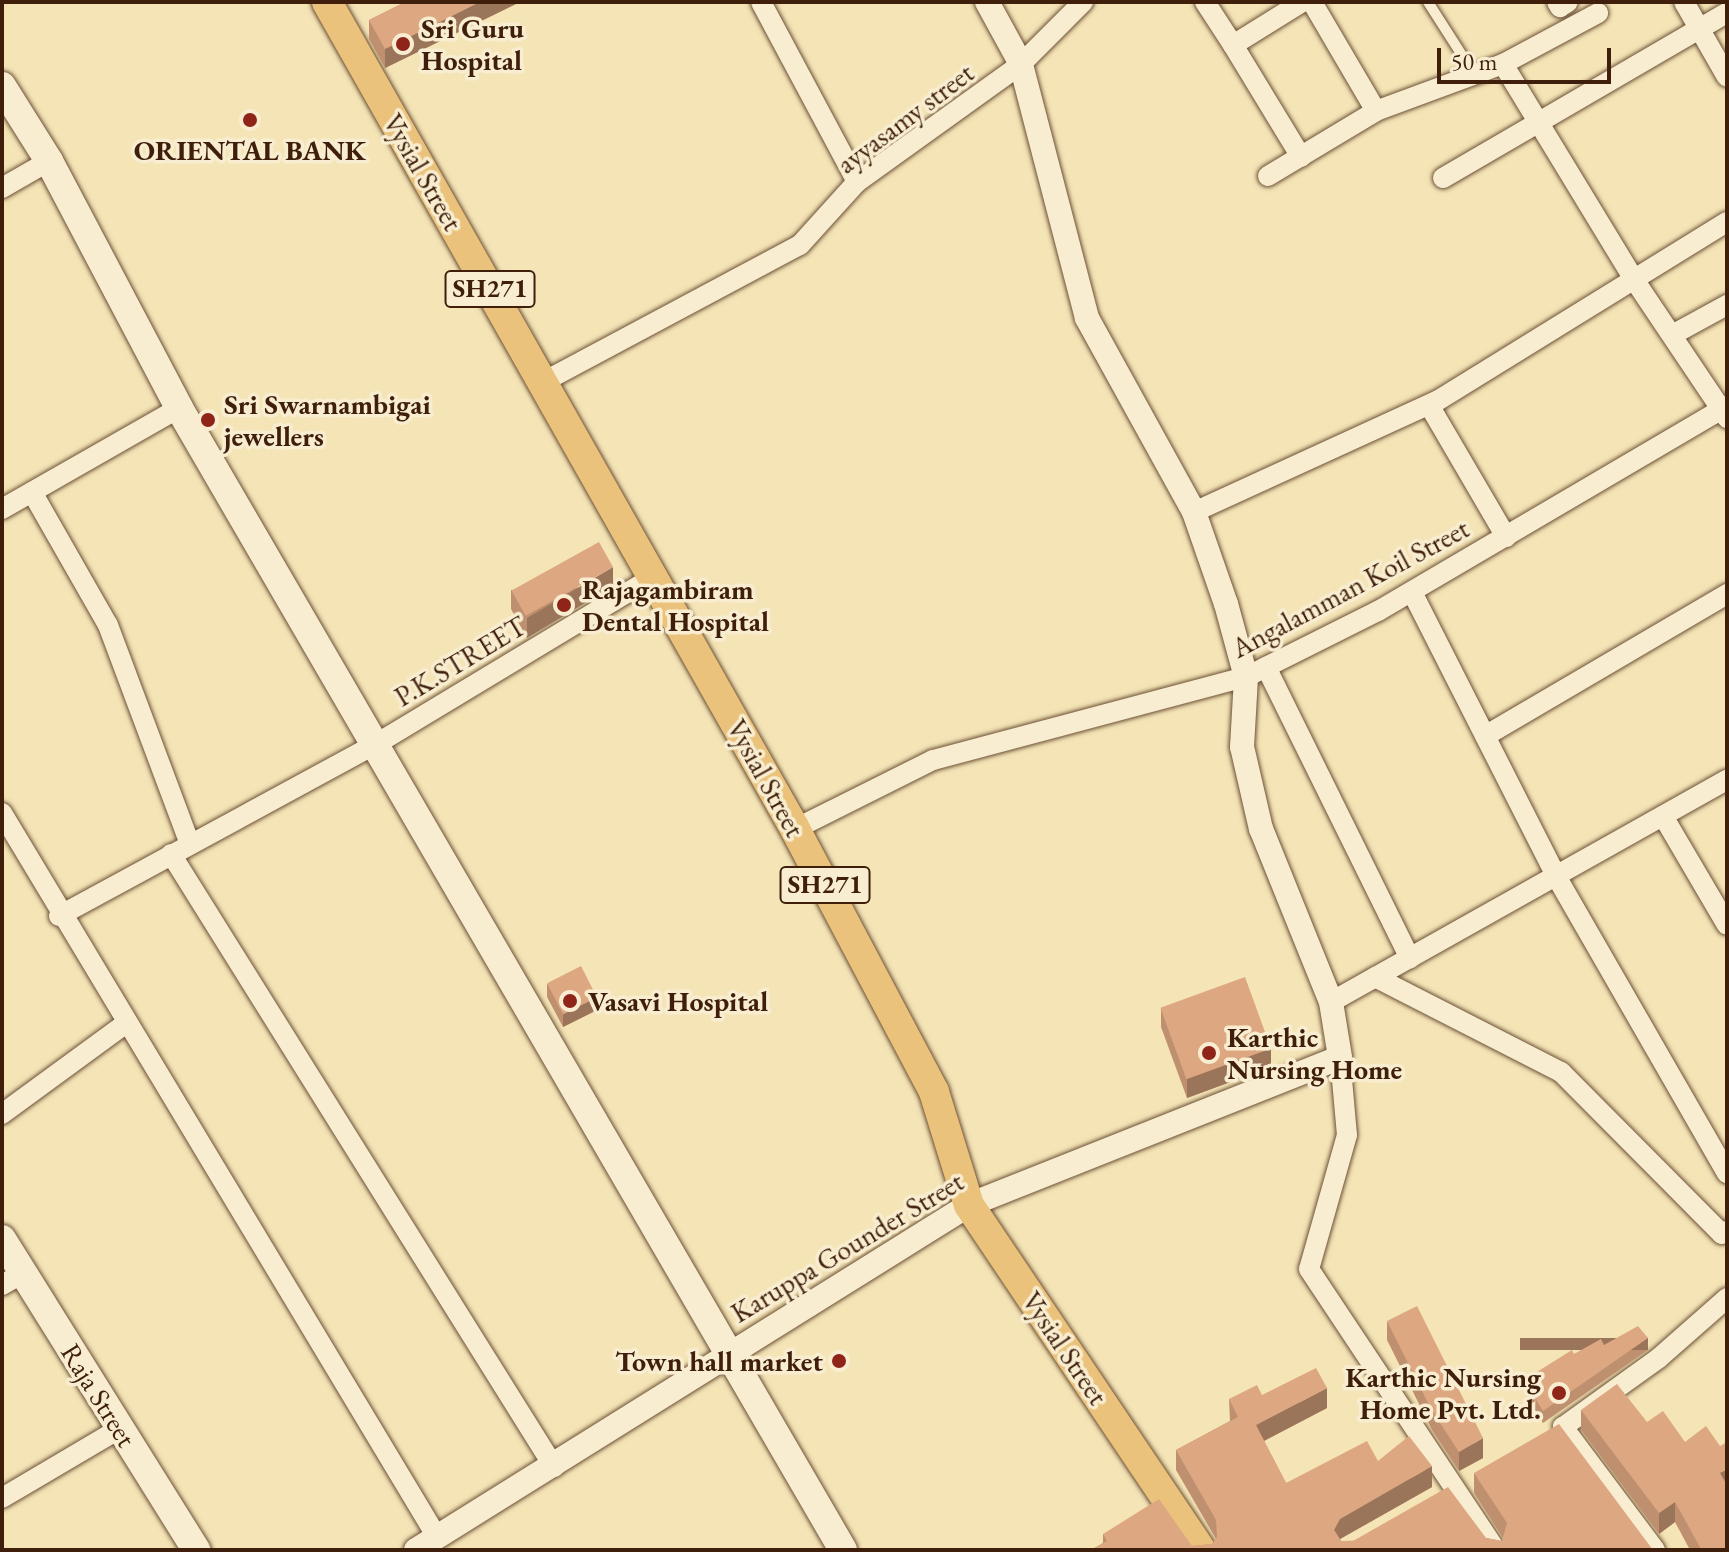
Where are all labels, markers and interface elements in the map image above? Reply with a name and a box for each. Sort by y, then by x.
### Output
place label: Sri Guru Hospital [421,11,524,77]
scale bar [1441,32,1615,82]
marker: Sri Guru Hospital [392,33,414,55]
text: 50 m [1451,46,1498,77]
street label: ayyasamy street [830,56,980,180]
street label: Vysial Street [376,108,470,236]
marker: ORIENTAL BANK [241,111,259,129]
place label: ORIENTAL BANK [134,133,366,167]
road number: SH271 [444,267,536,311]
place label: Sri Swarnambigai jewellers [224,387,431,453]
marker: Sri Swarnambigai jewellers [199,411,217,429]
street label: Angalamman Koil Street [1225,511,1475,665]
place label: Rajagambiram Dental Hospital [582,572,769,638]
marker: Rajagambiram Dental Hospital [553,594,575,616]
street label: P.K.STREET [388,609,532,713]
street label: Vysial Street [720,713,812,843]
road number: SH271 [779,863,871,907]
place label: Vasavi Hospital [588,984,768,1018]
marker: Vasavi Hospital [559,990,581,1012]
place label: Karthic Nursing Home [1227,1020,1402,1086]
marker: Karthic Nursing Home [1198,1042,1220,1064]
street label: Karuppa Gounder Street [725,1164,969,1330]
street label: Vysial Street [1015,1285,1115,1411]
street label: Raja Street [54,1337,144,1453]
place label: Town hall market [615,1344,823,1378]
marker: Town hall market [830,1352,848,1370]
place label: Karthic Nursing Home Pvt. Ltd. [1345,1360,1541,1426]
marker: Karthic Nursing Home Pvt. Ltd. [1548,1382,1570,1404]

